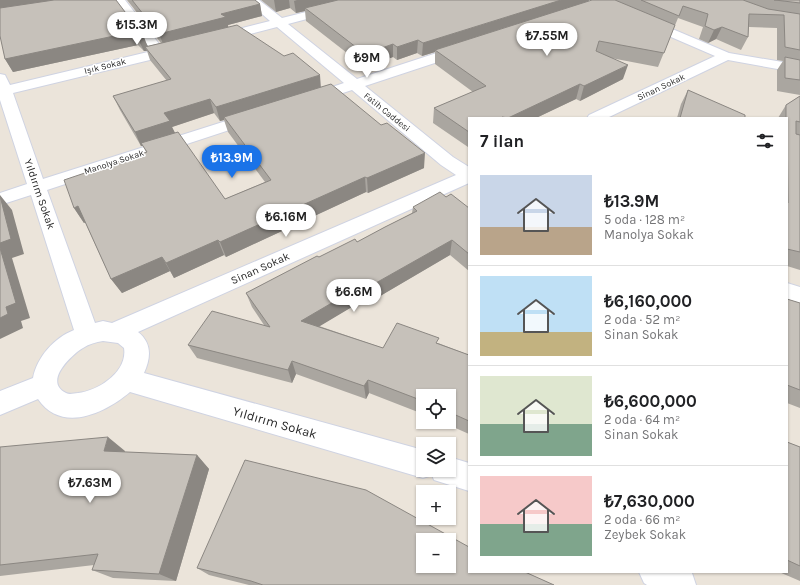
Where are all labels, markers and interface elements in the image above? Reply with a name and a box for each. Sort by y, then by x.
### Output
pin: ₺15.3M [104,12,170,46]
text: ₺15.3M [116,17,158,32]
pin: ₺7.55M [514,23,580,57]
text: ₺7.55M [525,28,569,43]
pin: ₺9M [348,45,386,79]
text: ₺9M [354,50,380,65]
street label: Işık Sokak [83,56,127,77]
street label: Sinan Sokak [636,72,686,102]
street label: Fatih Caddesi [362,90,412,134]
icon: filters [754,130,776,152]
text: 7 ilan [480,131,524,151]
pin: ₺13.9M [199,145,265,179]
street label: Manolya Sokak [83,148,145,176]
text: ₺13.9M [211,150,253,165]
street label: Yıldırım Sokak [21,157,58,231]
icon: home [512,191,560,239]
text: ₺13.9M [604,191,659,211]
pin: ₺6.16M [253,204,319,238]
text: ₺6.16M [265,209,307,224]
text: 5 oda · 128 m² [604,212,685,227]
text: Manolya Sokak [604,227,694,242]
street label: Sinan Sokak [229,250,292,287]
pin: ₺6.6M [326,279,382,313]
text: ₺6.6M [335,284,373,299]
text: ₺6,160,000 [604,291,692,311]
icon: home [512,292,560,340]
text: 2 oda · 52 m² [604,312,680,327]
text: Sinan Sokak [604,327,678,342]
map controls [416,389,456,573]
button: locate [416,389,456,429]
text: ₺6,600,000 [604,391,697,411]
icon: home [512,392,560,440]
street label: Yıldırım Sokak [231,403,319,442]
text: 2 oda · 64 m² [604,412,680,427]
text: Sinan Sokak [604,427,678,442]
button: layers [416,437,456,477]
pin: ₺7.63M [57,470,123,504]
text: ₺7.63M [68,475,112,490]
button: + [416,485,456,525]
text: ₺7,630,000 [604,491,695,511]
icon: home [512,492,560,540]
text: 2 oda · 66 m² [604,512,680,527]
text: Zeybek Sokak [604,527,686,542]
button: − [416,533,456,573]

